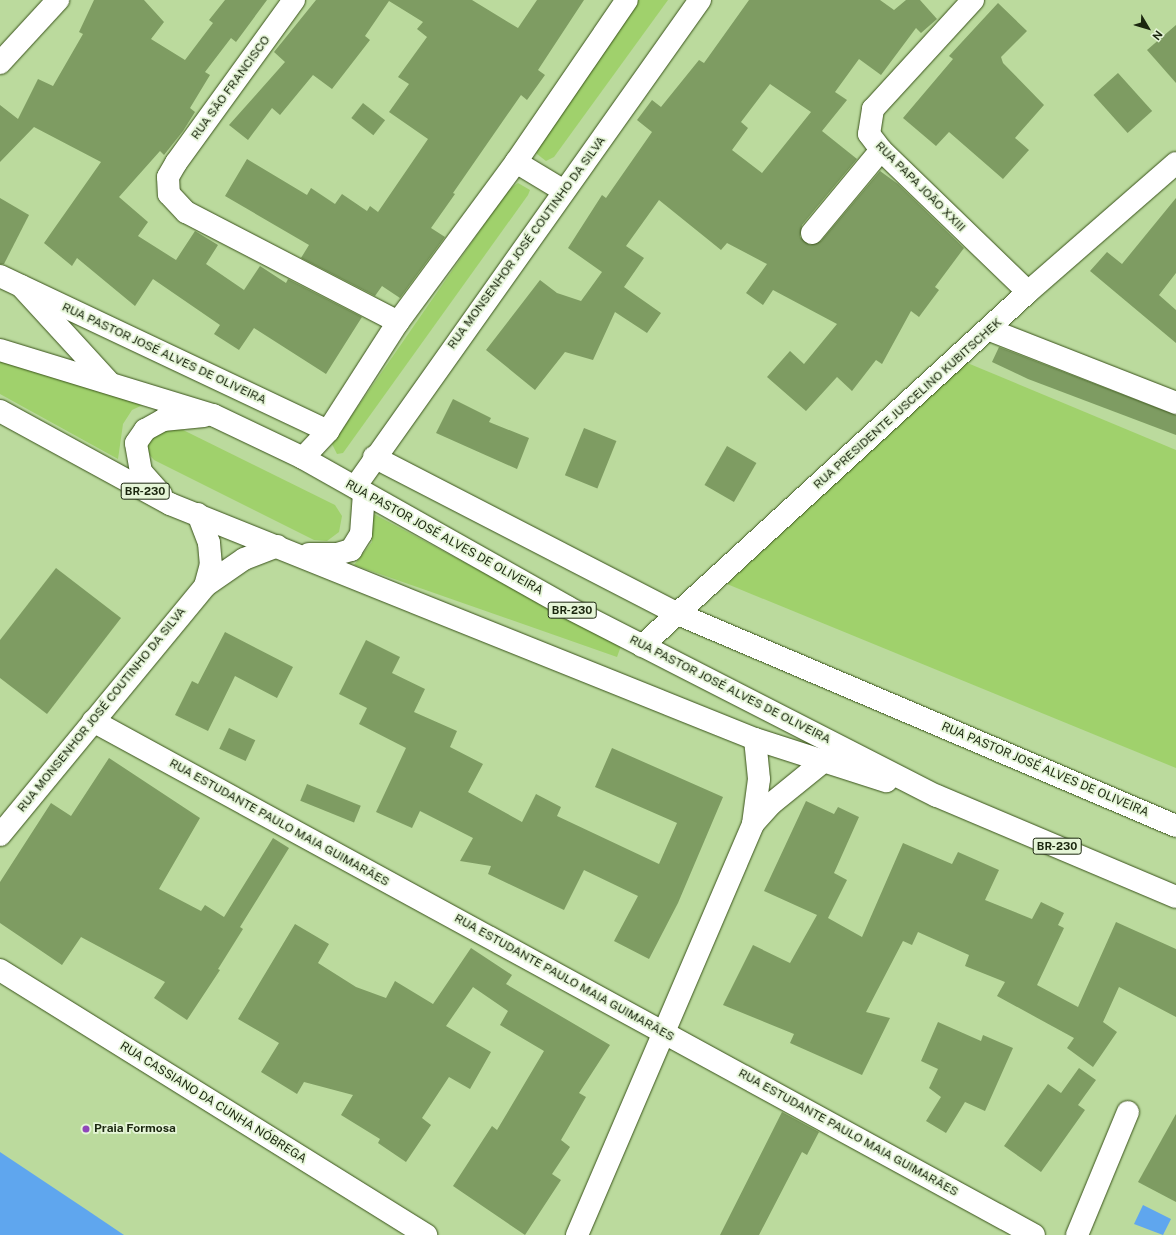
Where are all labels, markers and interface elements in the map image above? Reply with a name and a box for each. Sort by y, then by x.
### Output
north arrow [1128,8,1168,48]
text: N [1150,28,1165,42]
street label: RUA SÃO FRANCISCO [189,33,273,143]
street label: RUA MONSENHOR JOSÉ COUTINHO DA SILVA [445,134,609,352]
street label: RUA PAPA JOÃO XXIII [872,139,968,235]
street label: RUA PASTOR JOSÉ ALVES DE OLIVEIRA [60,300,268,408]
street label: RUA PRESIDENTE JUSCELINO KUBITSCHEK [811,316,1005,492]
street label: RUA PASTOR JOSÉ ALVES DE OLIVEIRA [343,477,545,599]
road number: BR-230 [120,482,170,500]
road number: BR-230 [547,601,597,619]
street label: RUA MONSENHOR JOSÉ COUTINHO DA SILVA [15,605,189,815]
street label: RUA PASTOR JOSÉ ALVES DE OLIVEIRA [627,633,833,747]
street label: RUA PASTOR JOSÉ ALVES DE OLIVEIRA [939,720,1151,820]
street label: RUA ESTUDANTE PAULO MAIA GUIMARÃES [167,756,391,890]
road number: BR-230 [1032,837,1082,855]
street label: RUA ESTUDANTE PAULO MAIA GUIMARÃES [452,911,676,1045]
street label: RUA CASSIANO DA CUNHA NÓBREGA [117,1039,309,1167]
street label: RUA ESTUDANTE PAULO MAIA GUIMARÃES [736,1066,960,1200]
place label: Praia Formosa [94,1122,176,1136]
marker: Praia Formosa [81,1124,91,1134]

